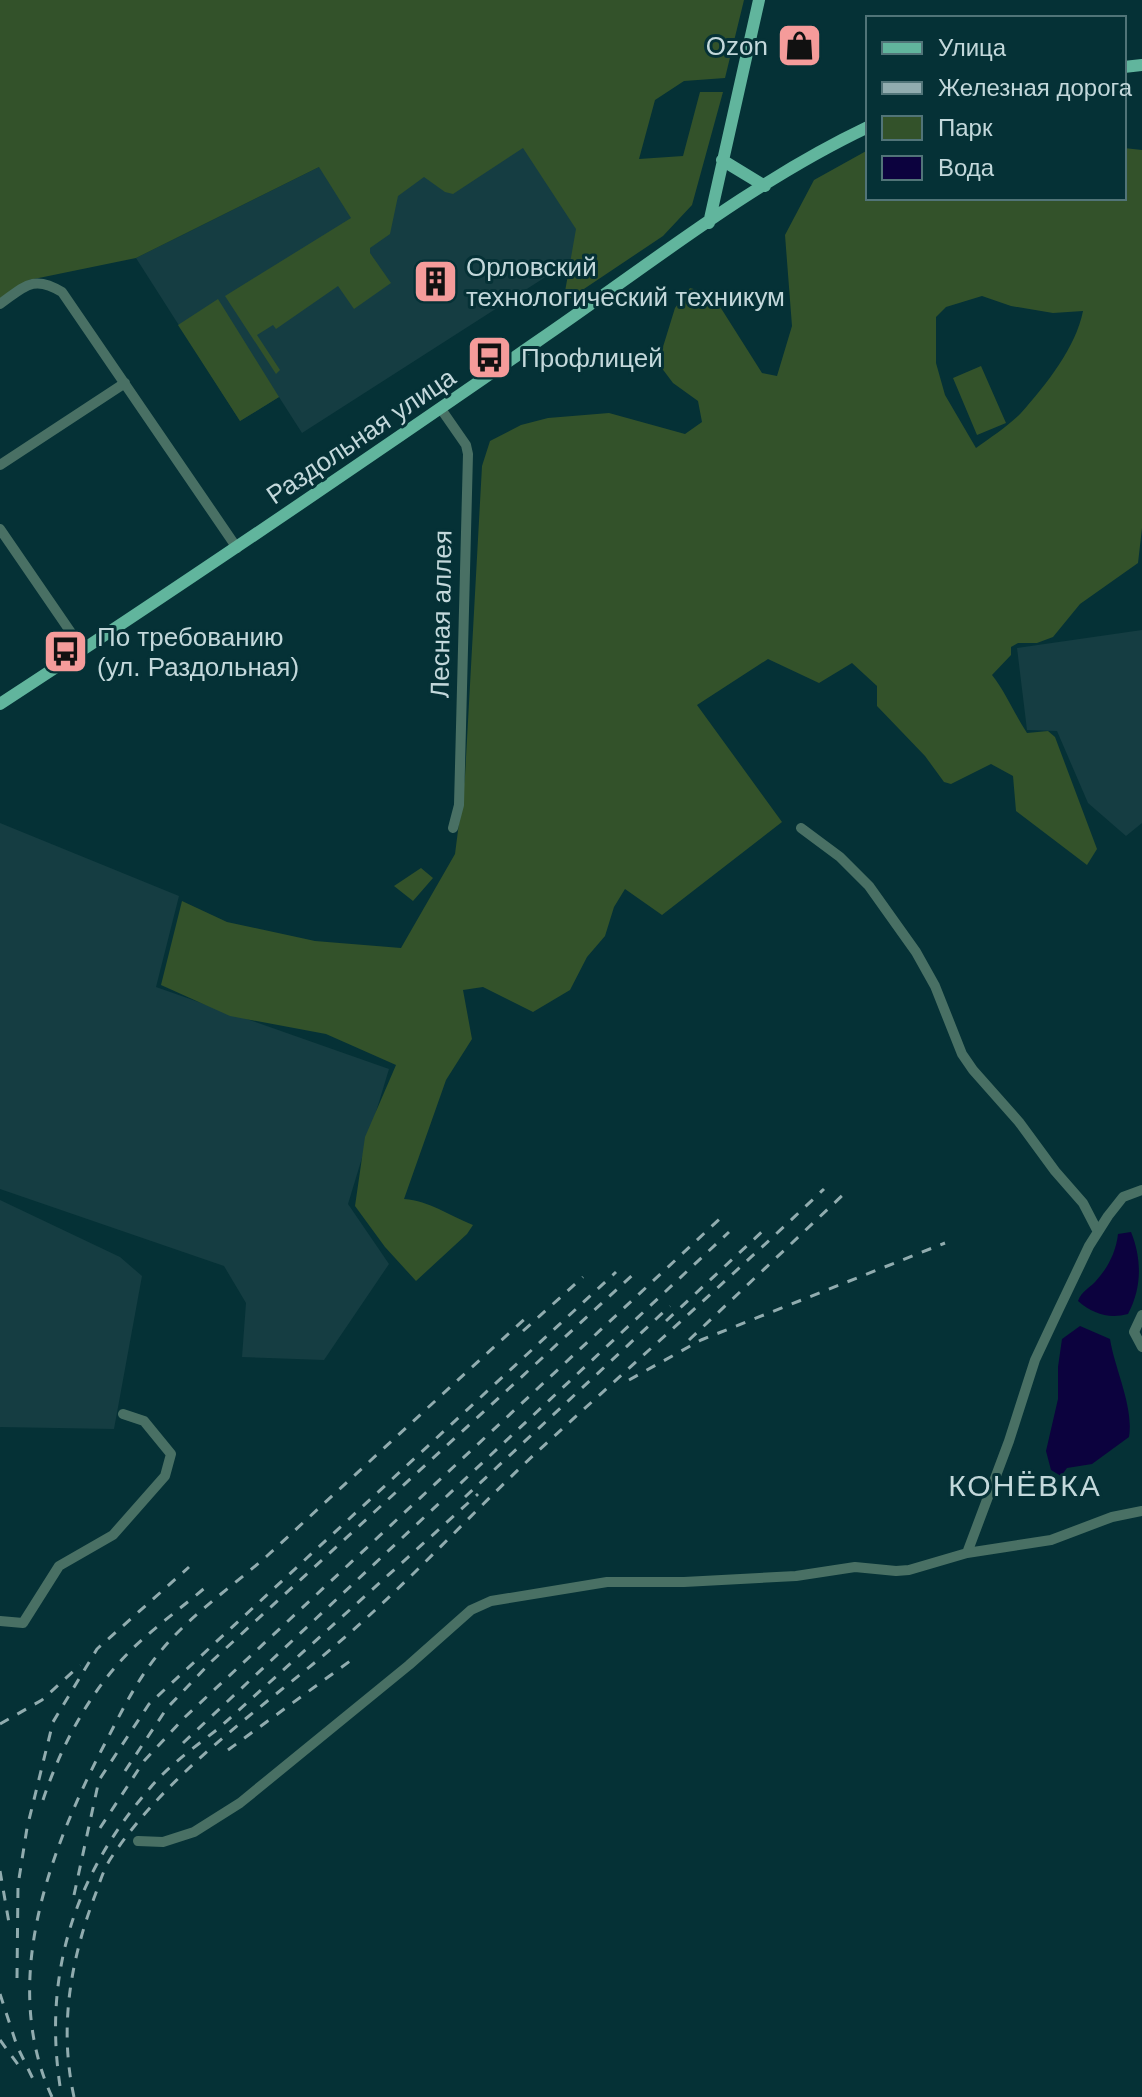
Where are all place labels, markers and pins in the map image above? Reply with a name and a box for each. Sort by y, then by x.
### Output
shop icon: Ozon [775,22,823,70]
place label: Ozon [706,31,768,61]
place label: Орловский технологический техникум [466,252,785,312]
building icon: Орловский технологический техникум [411,258,459,306]
bus stop icon: Профлицей [466,334,514,382]
place label: Профлицей [521,343,663,373]
place label: По требованию (ул. Раздольная) [97,622,299,682]
bus stop icon: По требованию (ул. Раздольная) [42,628,90,676]

